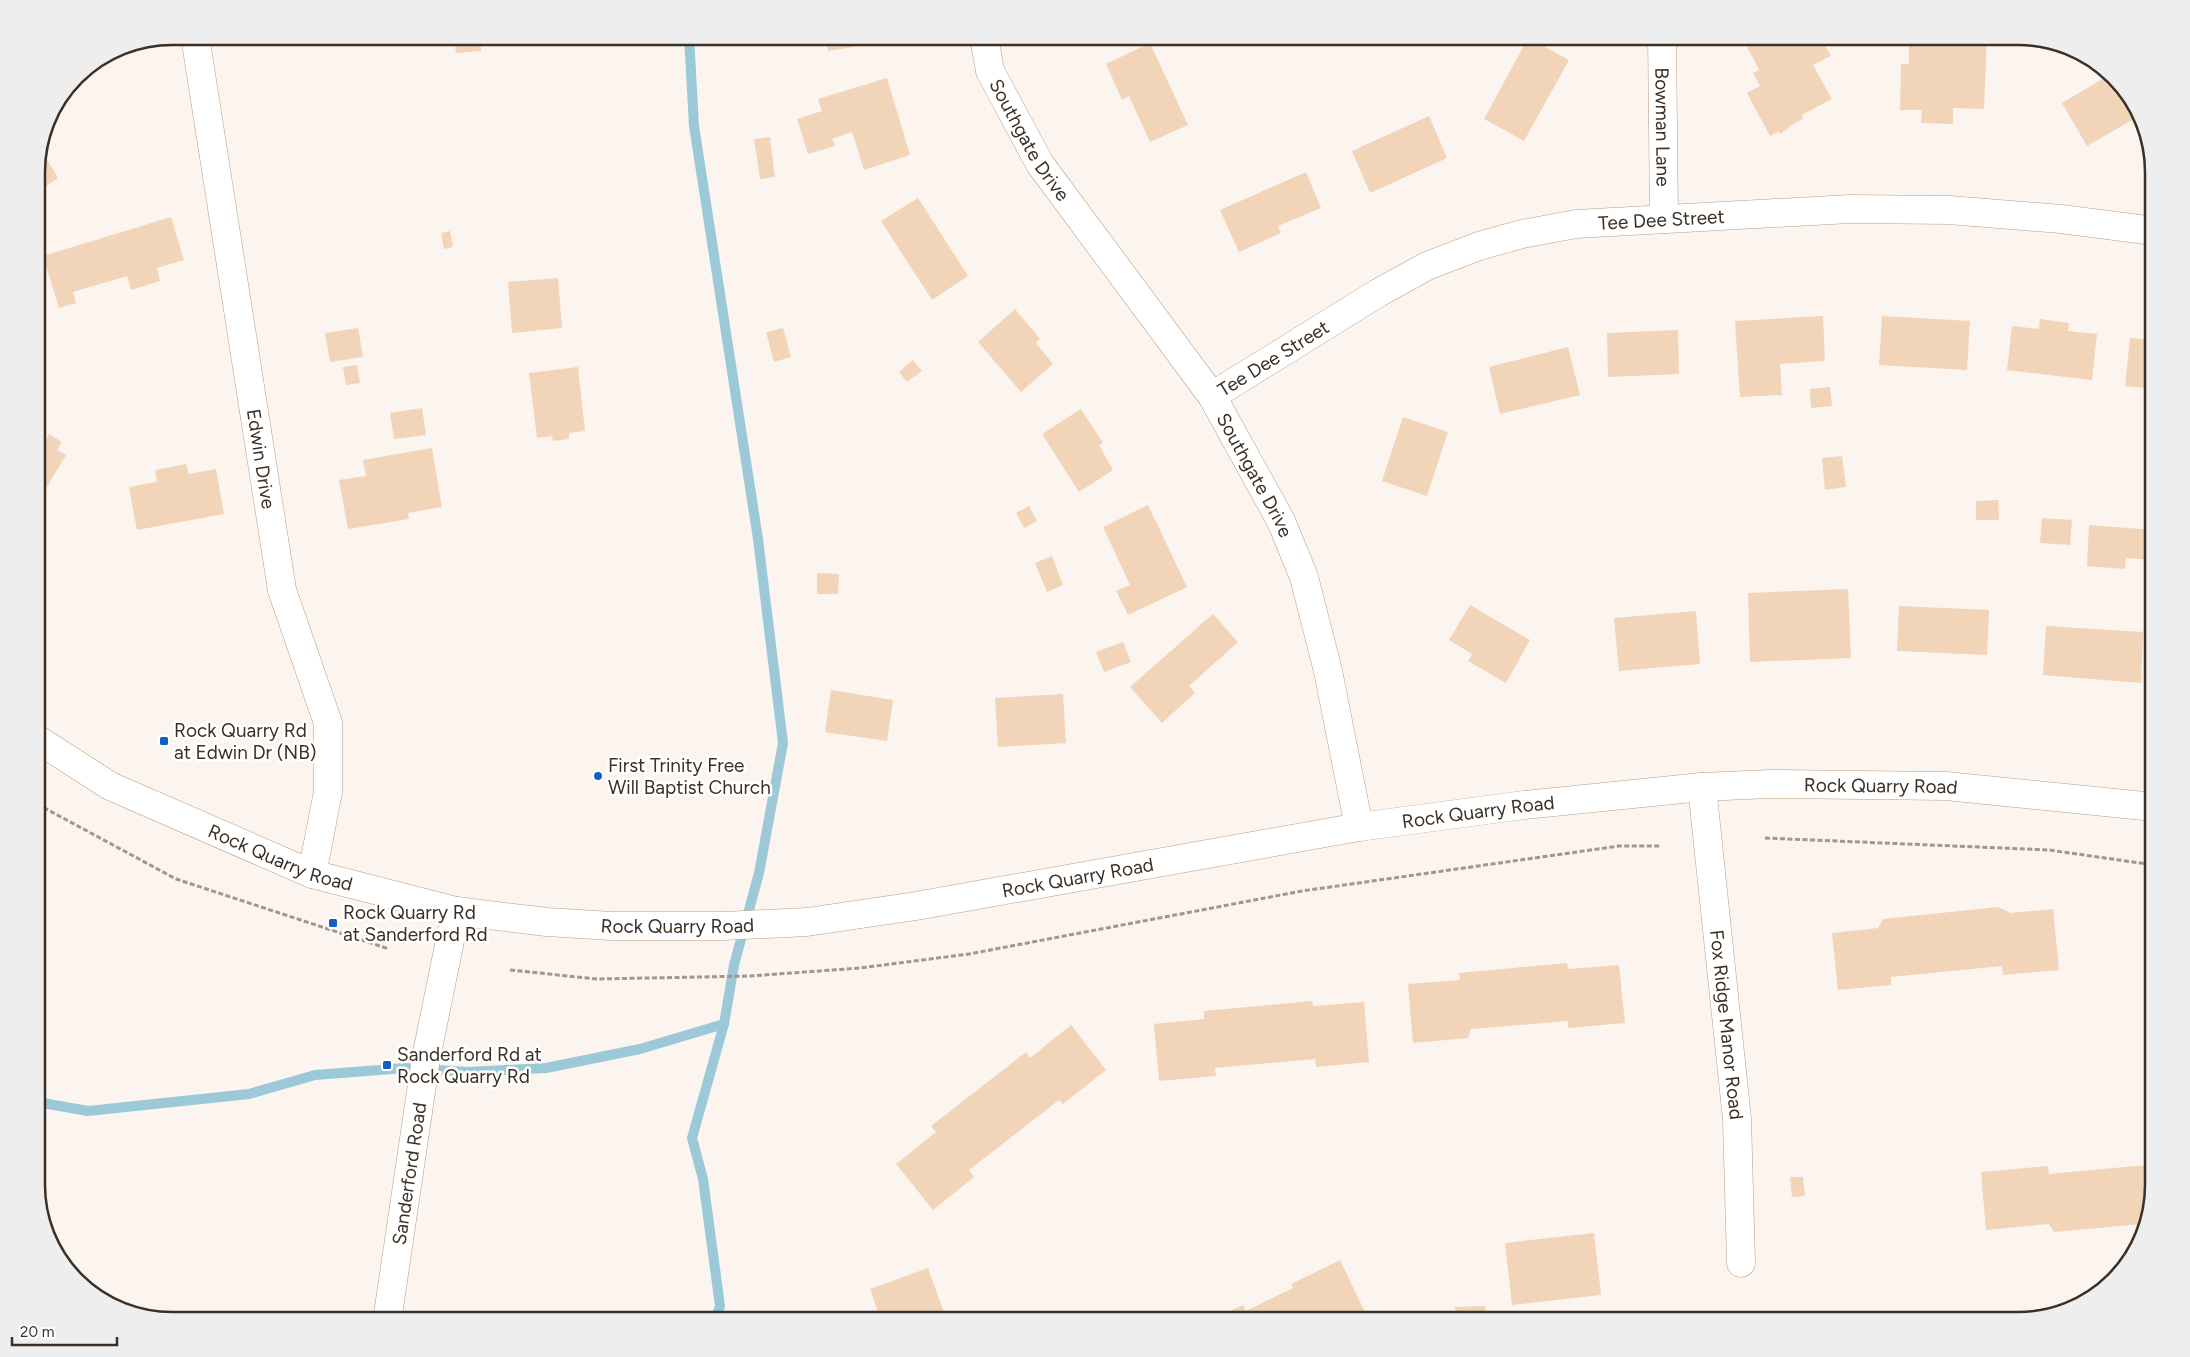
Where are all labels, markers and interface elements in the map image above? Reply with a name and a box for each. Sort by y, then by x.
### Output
street label: Bowman Lane [1651,67,1675,187]
street label: Southgate Drive [985,75,1075,205]
street label: Tee Dee Street [1597,204,1725,234]
street label: Tee Dee Street [1213,315,1333,401]
street label: Edwin Drive [242,407,281,510]
street label: Southgate Drive [1212,409,1298,541]
place label: Rock Quarry Rd at Edwin Dr (NB) [174,719,316,764]
marker: Rock Quarry Rd at Edwin Dr (NB) [158,735,170,747]
place label: First Trinity Free Will Baptist Church [608,754,771,799]
marker: First Trinity Free Will Baptist Church [592,770,604,782]
street label: Rock Quarry Road [1804,773,1959,799]
street label: Rock Quarry Road [1400,790,1555,833]
street label: Rock Quarry Road [205,819,355,896]
street label: Rock Quarry Road [1000,852,1155,902]
place label: Rock Quarry Rd at Sanderford Rd [343,901,488,946]
street label: Rock Quarry Road [600,913,755,938]
marker: Rock Quarry Rd at Sanderford Rd [327,917,339,929]
street label: Fox Ridge Manor Road [1706,929,1749,1121]
place label: Sanderford Rd at Rock Quarry Rd [397,1043,542,1088]
marker: Sanderford Rd at Rock Quarry Rd [381,1059,393,1071]
street label: Sanderford Road [387,1101,431,1247]
scale bar [12,1314,118,1346]
text: 20 m [20,1323,54,1341]

